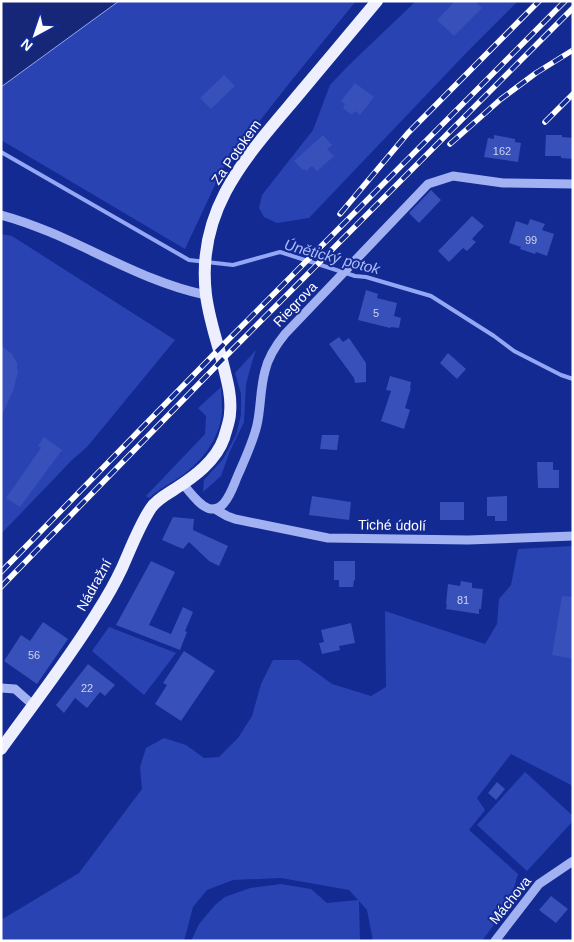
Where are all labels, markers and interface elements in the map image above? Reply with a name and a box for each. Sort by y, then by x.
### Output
north arrow [10,10,60,60]
text: N [18,36,36,54]
street label: Za Potokem [208,116,264,188]
house number: 162 [493,145,511,157]
house number: 99 [525,234,537,246]
water label: Únětický potok [282,236,383,278]
street label: Riegrova [270,278,320,330]
house number: 5 [373,307,379,319]
street label: Tiché údolí [358,516,426,534]
street label: Nádražní [73,556,115,614]
house number: 81 [457,594,469,606]
house number: 56 [28,649,40,661]
house number: 22 [81,682,93,694]
street label: Máchova [486,873,534,927]

